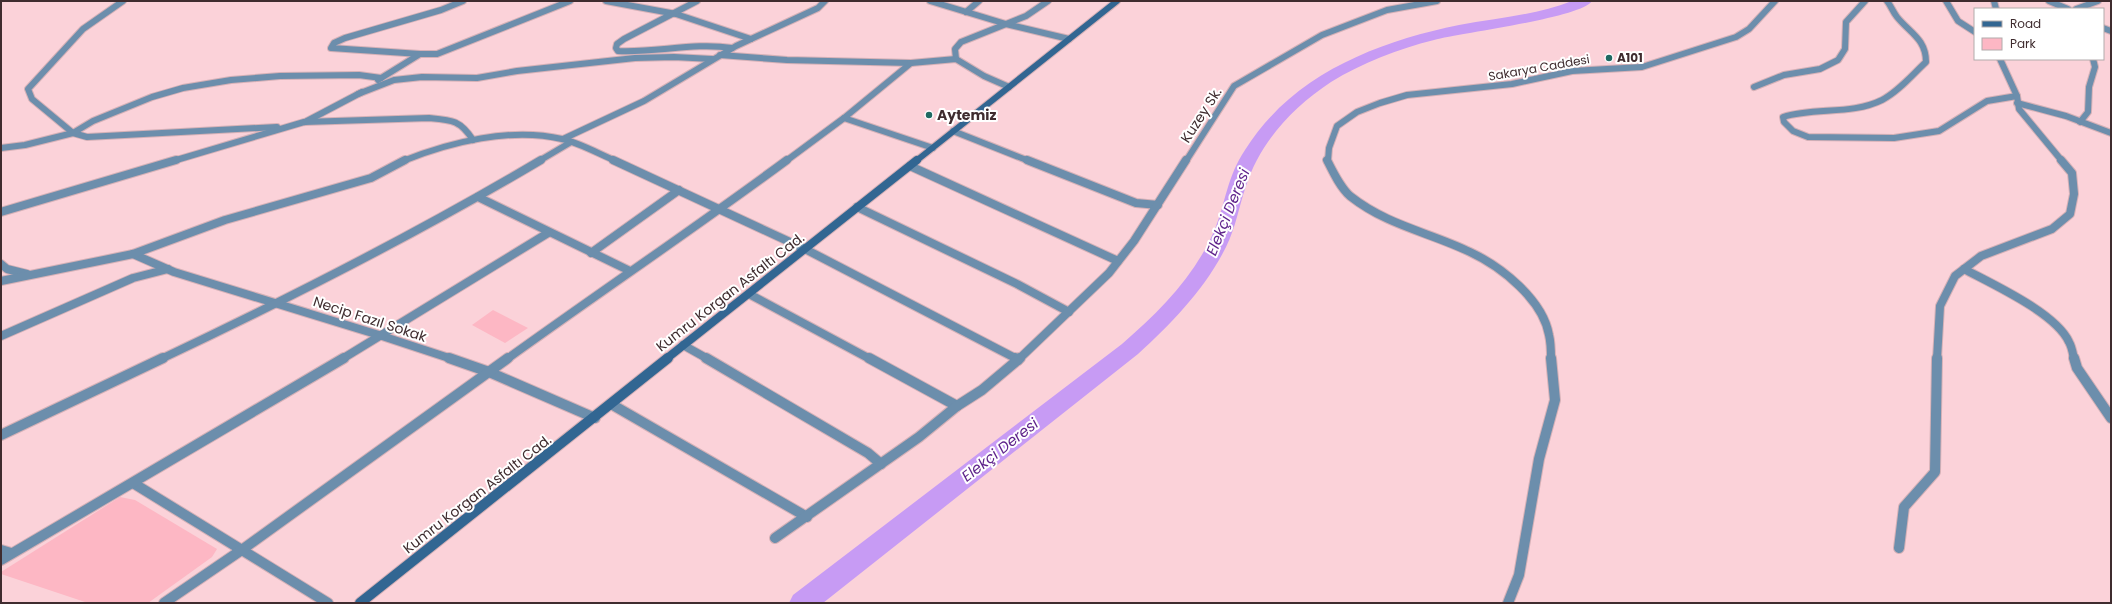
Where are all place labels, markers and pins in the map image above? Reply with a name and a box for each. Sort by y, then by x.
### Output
place label: A101 [1617,49,1643,66]
marker: A101 [1604,53,1614,63]
place label: Aytemiz [937,105,996,125]
marker: Aytemiz [924,110,934,120]

